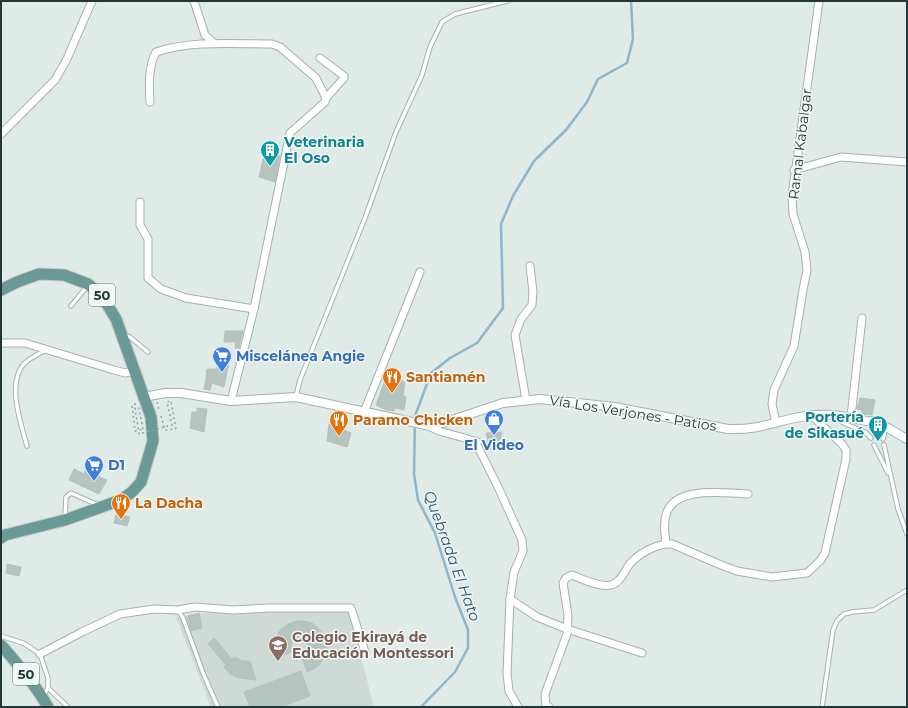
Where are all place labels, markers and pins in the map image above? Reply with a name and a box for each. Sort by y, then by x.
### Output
place label: Veterinaria El Oso [283,133,365,167]
building icon: Veterinaria El Oso [259,139,281,167]
supermarket icon: Miscelánea Angie [211,345,233,373]
place label: Miscelánea Angie [236,347,365,365]
restaurant icon: Santiamén [381,366,403,394]
place label: Santiamén [406,368,485,386]
shop icon: El Video [483,408,505,436]
place label: Portería de Sikasué [785,408,864,442]
restaurant icon: Paramo Chicken [328,409,350,437]
place label: Paramo Chicken [353,411,473,429]
building icon: Portería de Sikasué [867,414,889,442]
place label: El Video [464,436,524,454]
supermarket icon: D1 [83,454,105,482]
place label: D1 [108,456,125,474]
restaurant icon: La Dacha [110,492,132,520]
place label: La Dacha [135,494,203,512]
place label: Colegio Ekirayá de Educación Montessori [292,628,454,662]
school or university icon: Colegio Ekirayá de Educación Montessori [267,634,289,662]

